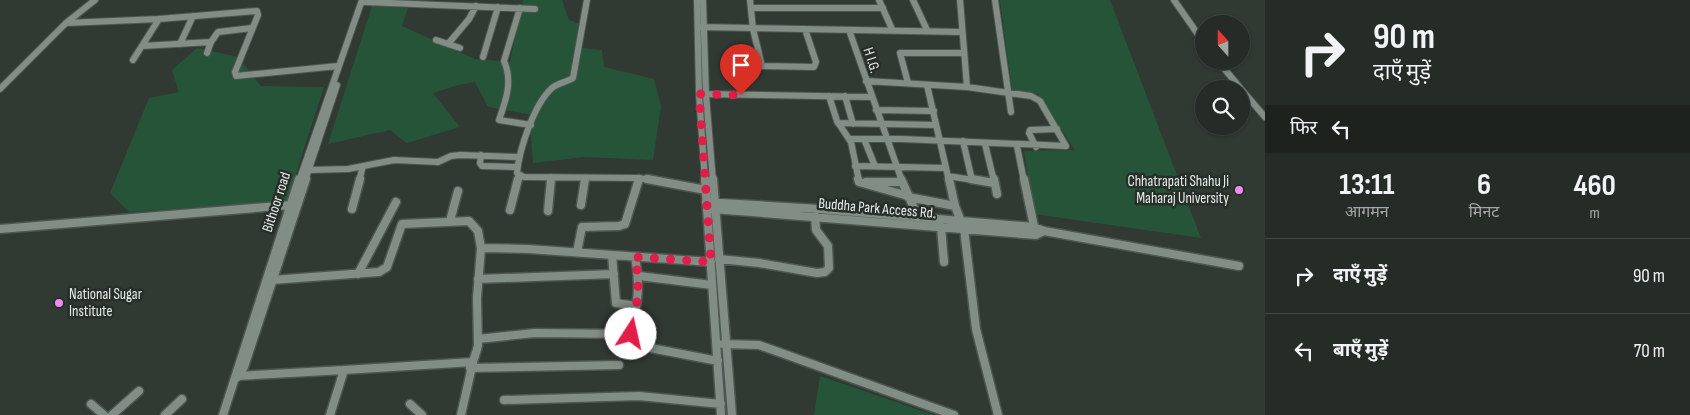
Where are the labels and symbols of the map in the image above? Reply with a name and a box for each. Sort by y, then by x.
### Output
north arrow [1195,15,1250,70]
pin [720,44,762,95]
street label: H I.G. [858,45,885,76]
street label: Bithoor road [258,170,295,235]
place label: Chhatrapati Shahu Ji Maharaj University [1127,172,1229,208]
marker: Chhatrapati Shahu Ji Maharaj University [1233,184,1245,196]
street label: Buddha Park Access Rd. [817,194,937,223]
place label: National Sugar Institute [69,285,143,321]
marker: National Sugar Institute [53,297,65,309]
position arrow [604,307,656,359]

